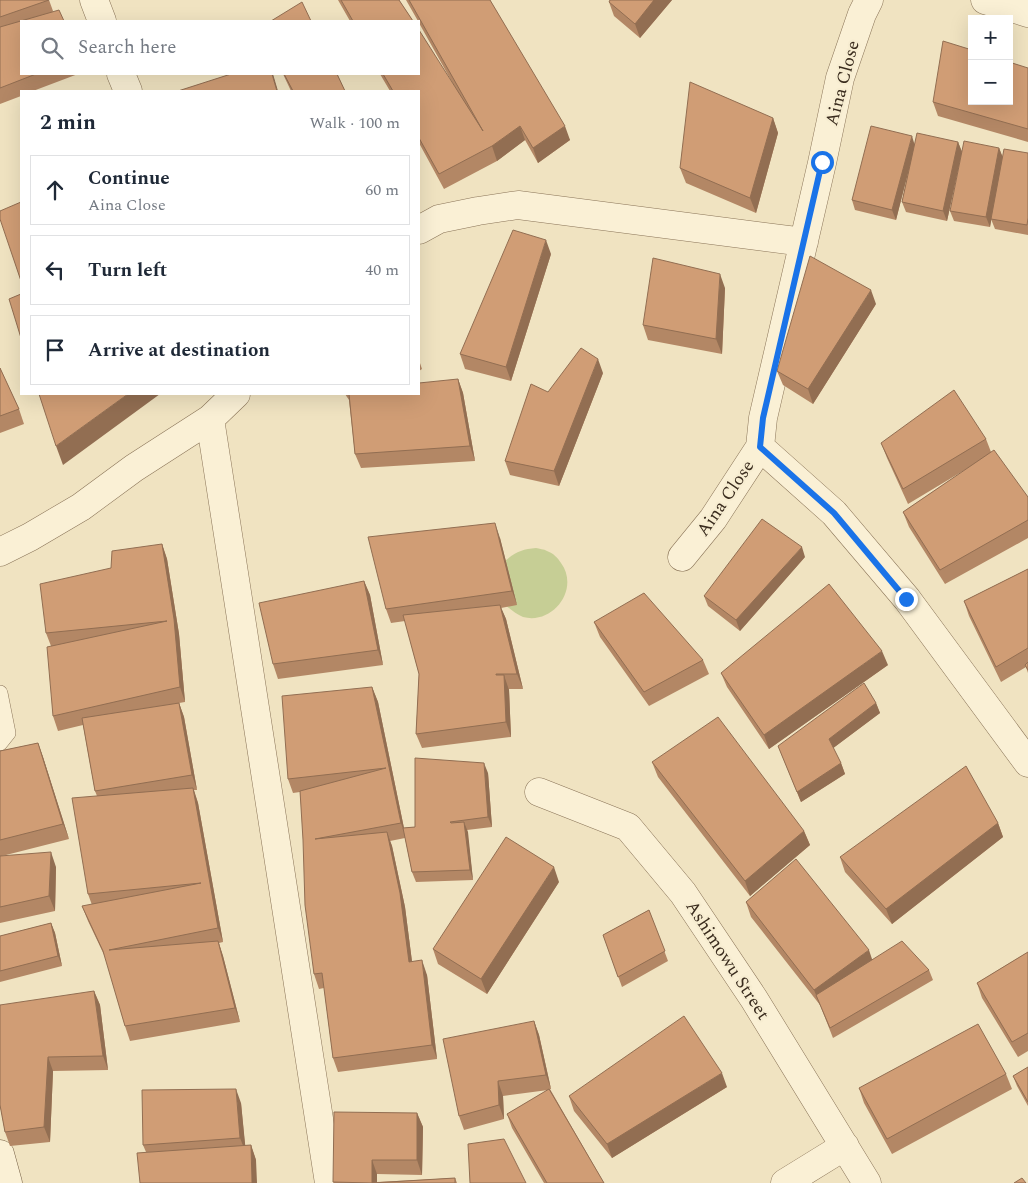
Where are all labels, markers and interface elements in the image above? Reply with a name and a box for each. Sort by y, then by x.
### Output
map controls [968,15,1013,105]
button: + [968,15,1013,60]
search box [20,20,420,75]
text: Search here [78,33,177,62]
icon: search [38,34,66,62]
street label: Aina Close [818,37,867,129]
button: − [968,60,1013,105]
text: 2 min [40,107,96,139]
text: Walk · 100 m [309,111,400,135]
route start [811,151,834,174]
text: Continue [88,164,170,193]
icon: ahead [41,176,69,204]
text: 60 m [365,178,399,202]
text: Aina Close [88,193,166,217]
icon: left [41,256,69,284]
text: Turn left [88,256,167,285]
text: 40 m [365,258,399,282]
icon: arrive [41,336,69,364]
text: Arrive at destination [88,336,270,365]
street label: Aina Close [690,455,761,542]
route end [895,588,918,611]
street label: Ashimowu Street [679,895,776,1025]

